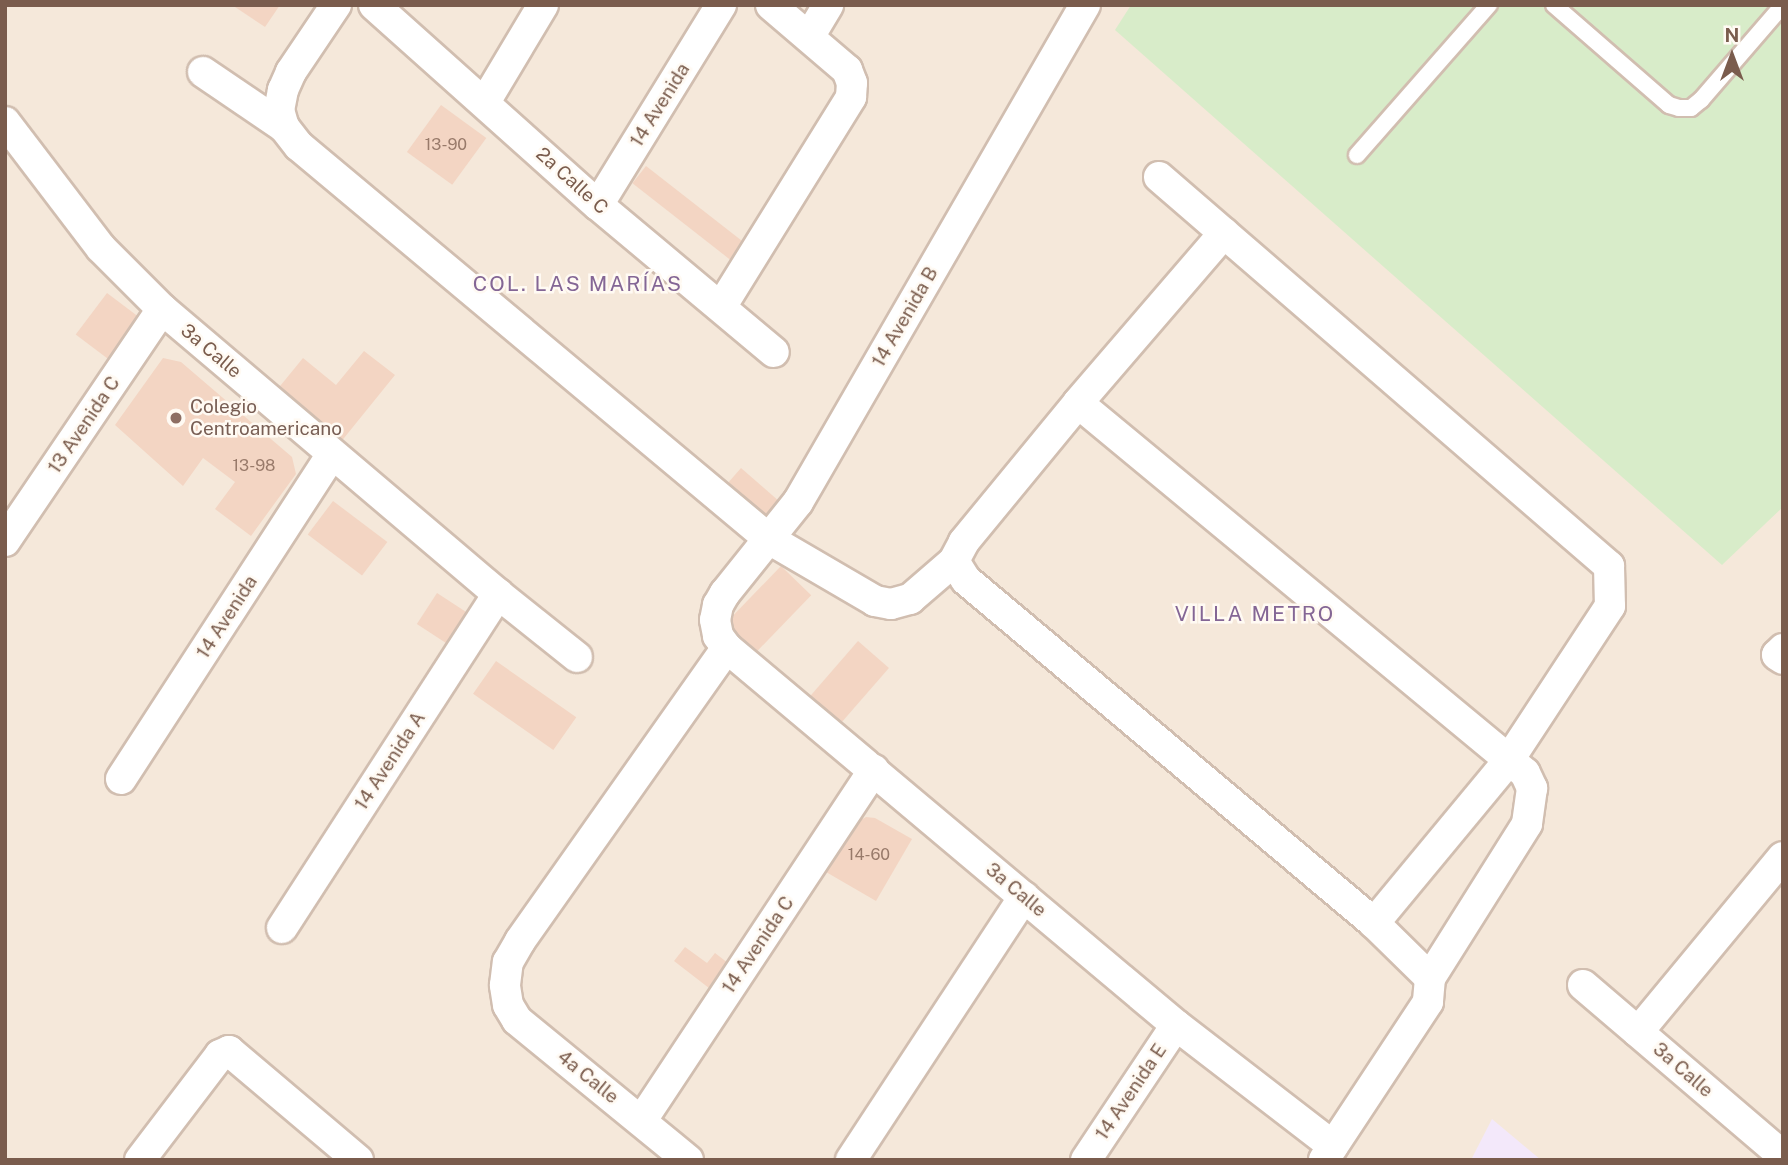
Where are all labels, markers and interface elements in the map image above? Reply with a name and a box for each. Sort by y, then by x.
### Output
north arrow [1697,21,1767,91]
text: N [1725,24,1739,46]
street label: 14 Avenida [625,59,695,151]
house number: 13-90 [425,135,467,155]
street label: 2a Calle C [531,143,613,219]
street label: 14 Avenida B [867,263,943,371]
district label: COL. LAS MARÍAS [475,271,681,297]
street label: 3a Calle [176,319,246,383]
street label: 13 Avenida C [43,372,125,478]
place label: Colegio Centroamericano [190,396,342,440]
marker: Colegio Centroamericano [168,410,184,426]
house number: 13-98 [233,456,275,476]
street label: 14 Avenida [192,571,262,663]
district label: VILLA METRO [1176,601,1334,627]
street label: 14 Avenida A [350,708,430,814]
house number: 14-60 [848,845,890,865]
street label: 3a Calle [981,858,1051,922]
street label: 14 Avenida C [717,892,799,998]
street label: 3a Calle [1648,1038,1718,1102]
street label: 14 Avenida E [1091,1040,1171,1144]
street label: 4a Calle [553,1045,623,1109]

